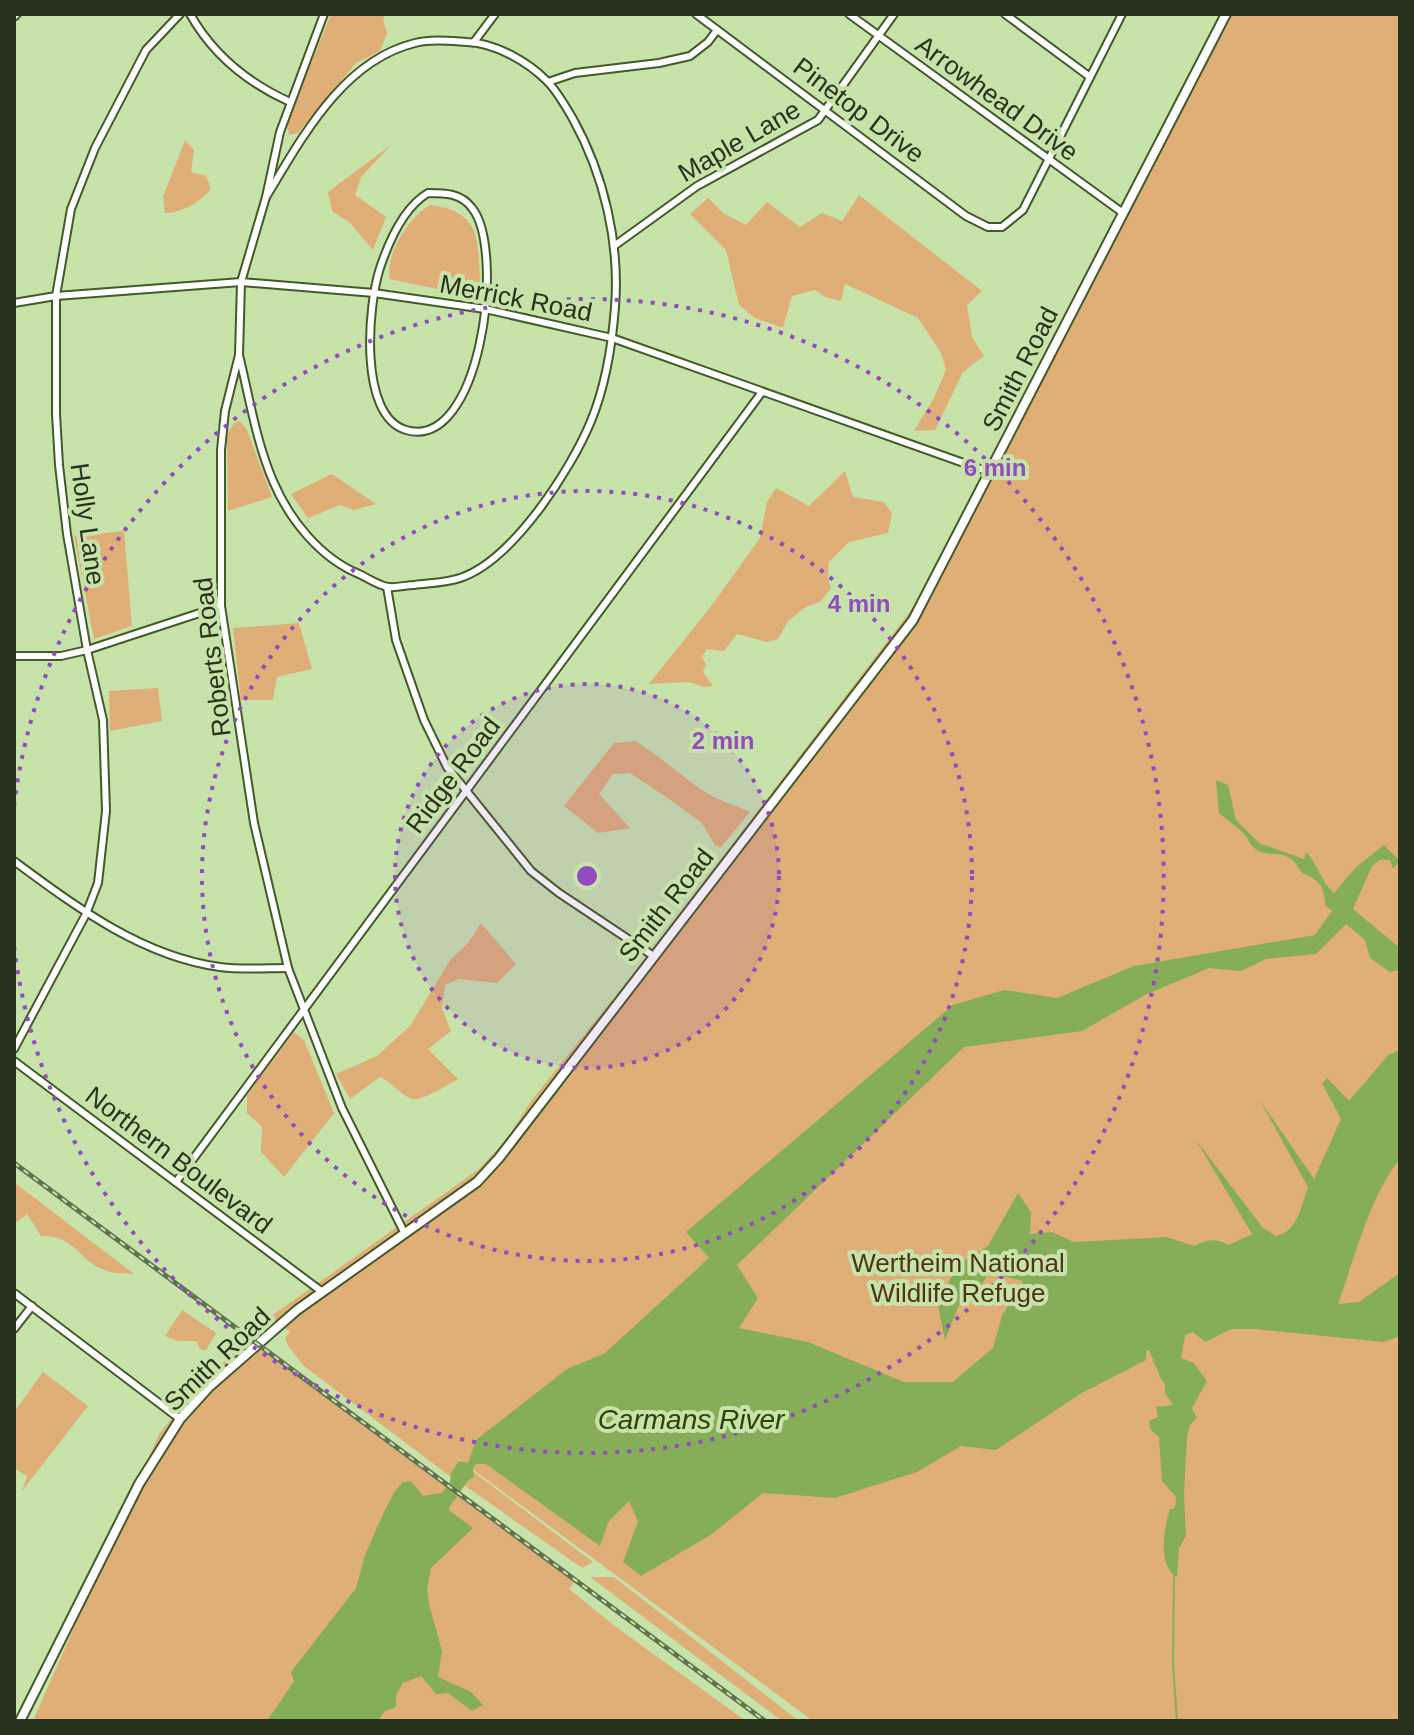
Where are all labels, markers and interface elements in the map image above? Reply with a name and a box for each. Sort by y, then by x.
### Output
street label: Arrowhead Drive [910,29,1084,167]
street label: Pinetop Drive [788,51,930,169]
street label: Maple Lane [673,94,805,188]
street label: Merrick Road [437,269,595,327]
street label: Smith Road [976,302,1064,436]
text: 6 min [964,454,1026,481]
street label: Holly Lane [65,461,111,587]
street label: Roberts Road [187,576,237,738]
text: 4 min [828,590,890,617]
street label: Ridge Road [400,711,506,839]
text: 2 min [692,727,754,754]
street label: Smith Road [612,842,720,968]
centre of rings [573,862,601,890]
street label: Northern Boulevard [80,1080,278,1240]
park label: Wertheim National Wildlife Refuge [851,1248,1065,1308]
street label: Smith Road [158,1301,276,1417]
water label: Carmans River [598,1404,786,1435]

